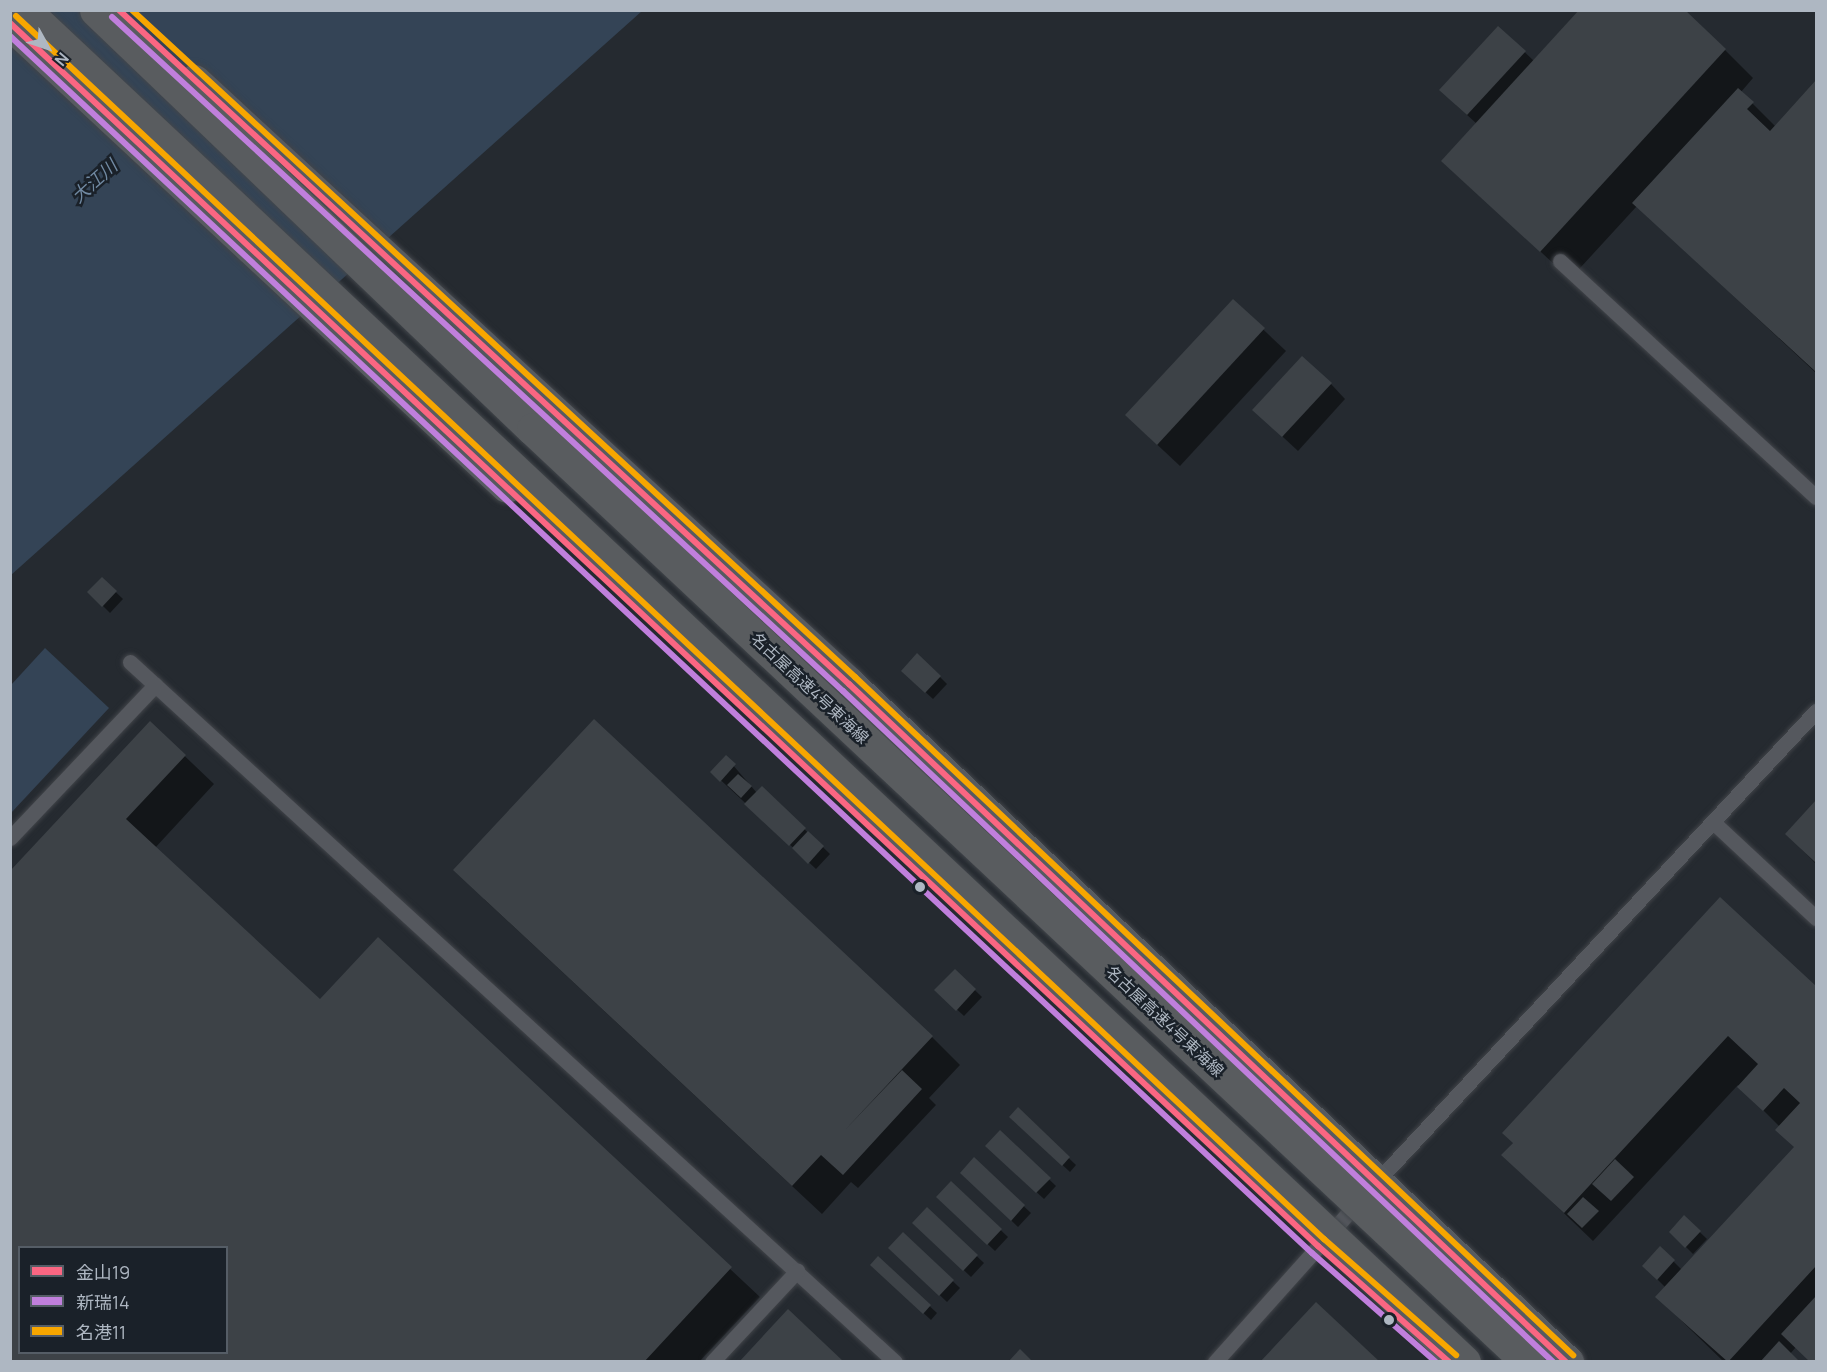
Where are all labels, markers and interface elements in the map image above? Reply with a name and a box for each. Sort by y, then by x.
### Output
north arrow [18,18,78,78]
text: N [50,48,74,71]
water label: 大江川 [67,155,121,207]
street label: 名古屋高速4号東海線 [747,629,873,747]
unlabelled marker [914,881,926,893]
street label: 名古屋高速4号東海線 [1102,962,1228,1080]
legend [18,1246,228,1354]
text: 金山19 [76,1260,130,1284]
text: 新瑞14 [76,1290,130,1314]
unlabelled marker [1383,1314,1395,1326]
text: 名港11 [76,1320,126,1344]

